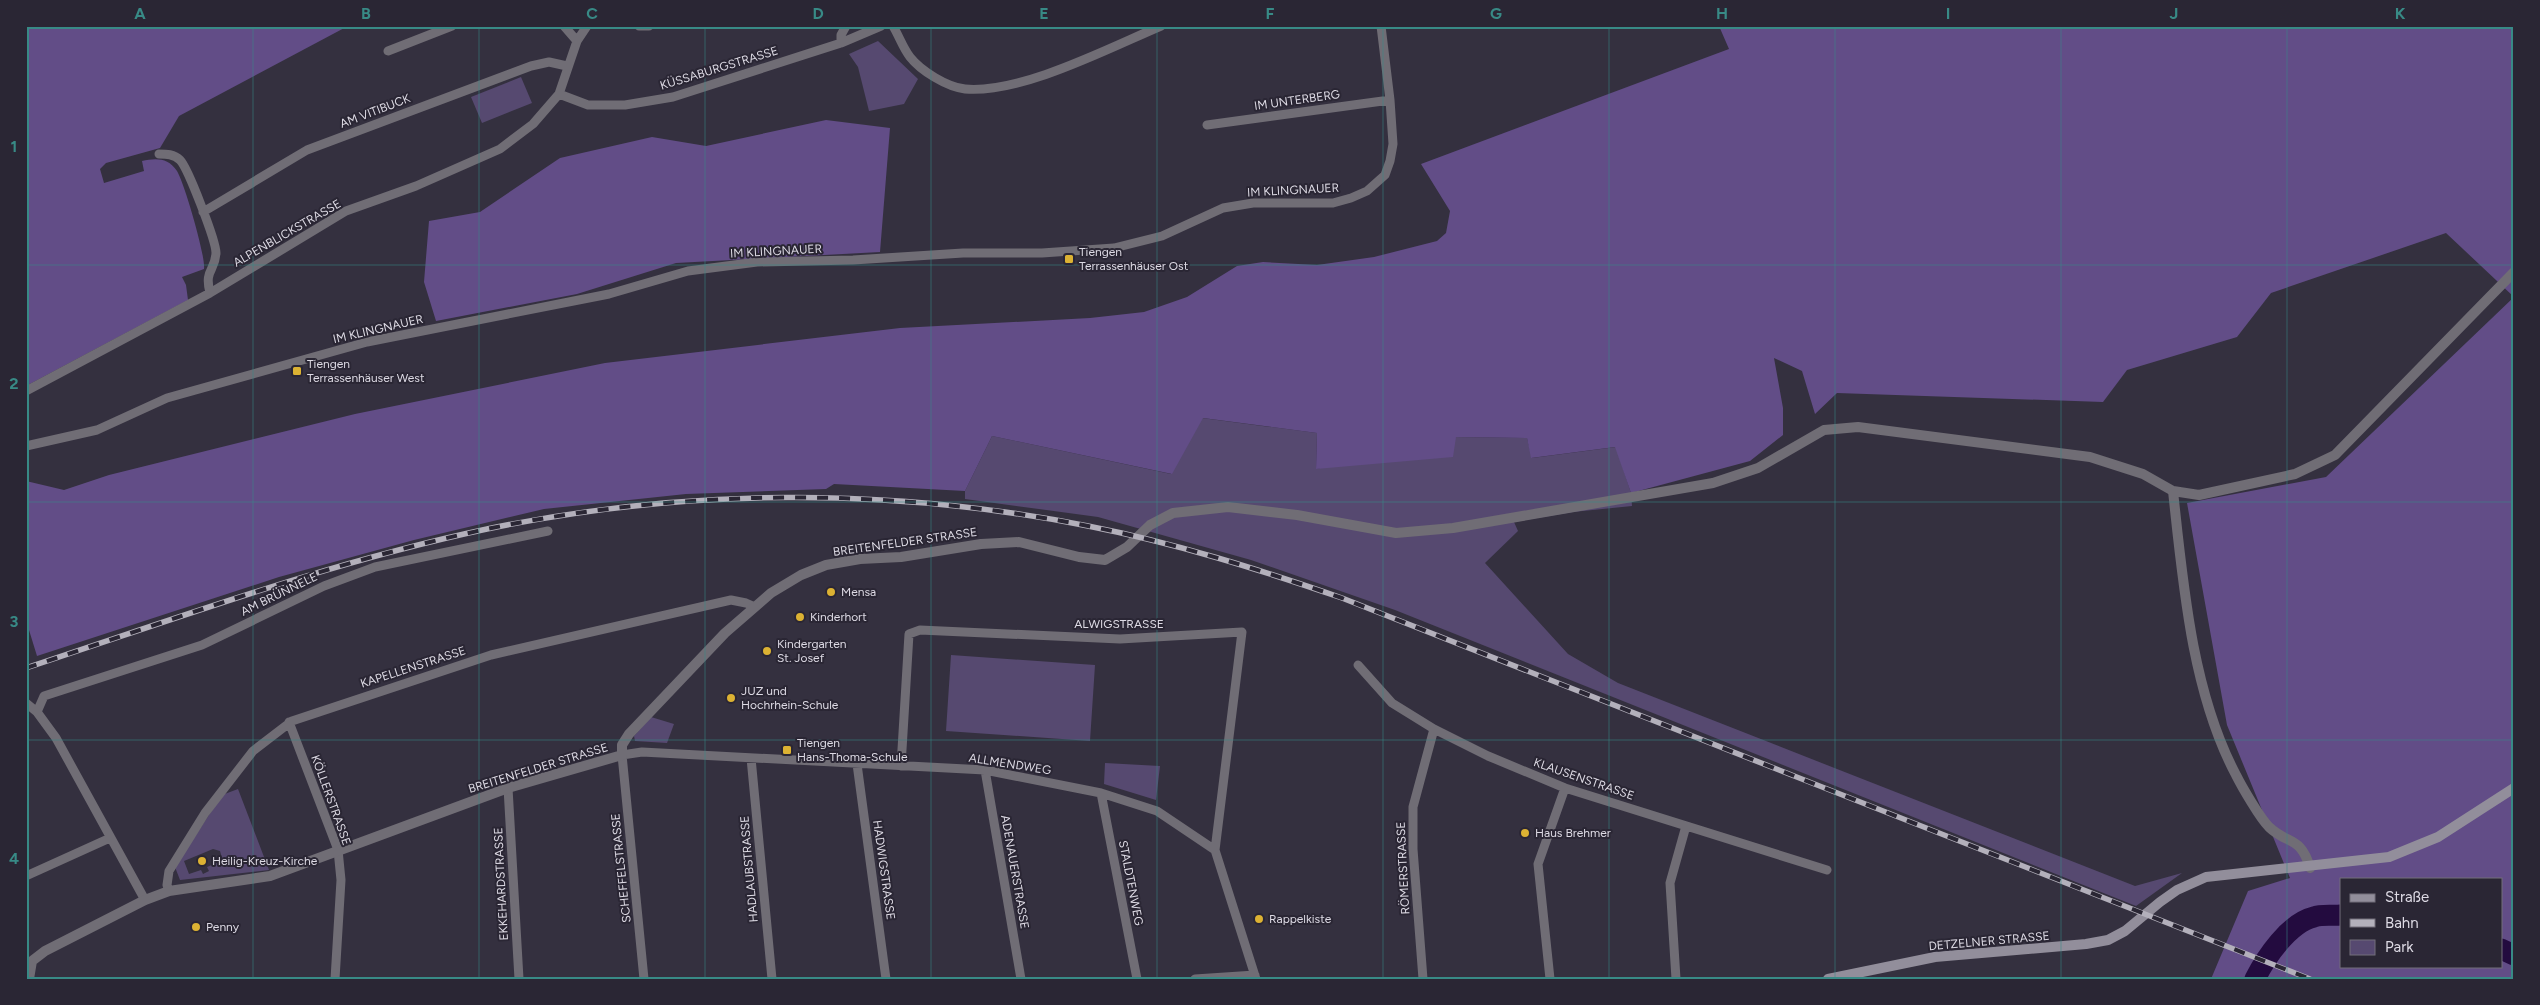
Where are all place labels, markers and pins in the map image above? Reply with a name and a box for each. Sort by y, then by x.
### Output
place label: Tiengen Terrassenhäuser Ost [1079,245,1189,273]
marker: Tiengen Terrassenhäuser Ost [1063,253,1075,265]
place label: Tiengen Terrassenhäuser West [307,357,425,385]
marker: Tiengen Terrassenhäuser West [291,365,303,377]
place label: Mensa [841,585,876,599]
marker: Mensa [825,586,837,598]
place label: Kinderhort [810,610,867,624]
marker: Kinderhort [794,611,806,623]
place label: Kindergarten St. Josef [777,637,847,665]
marker: Kindergarten St. Josef [761,645,773,657]
place label: JUZ und Hochrhein-Schule [741,684,839,712]
marker: JUZ und Hochrhein-Schule [725,692,737,704]
place label: Tiengen Hans-Thoma-Schule [797,736,908,764]
marker: Tiengen Hans-Thoma-Schule [781,744,793,756]
place label: Haus Brehmer [1535,826,1611,840]
marker: Haus Brehmer [1519,827,1531,839]
place label: Heilig-Kreuz-Kirche [212,854,318,868]
marker: Heilig-Kreuz-Kirche [196,855,208,867]
place label: Rappelkiste [1269,912,1332,926]
marker: Rappelkiste [1253,913,1265,925]
place label: Penny [206,920,240,934]
marker: Penny [190,921,202,933]

